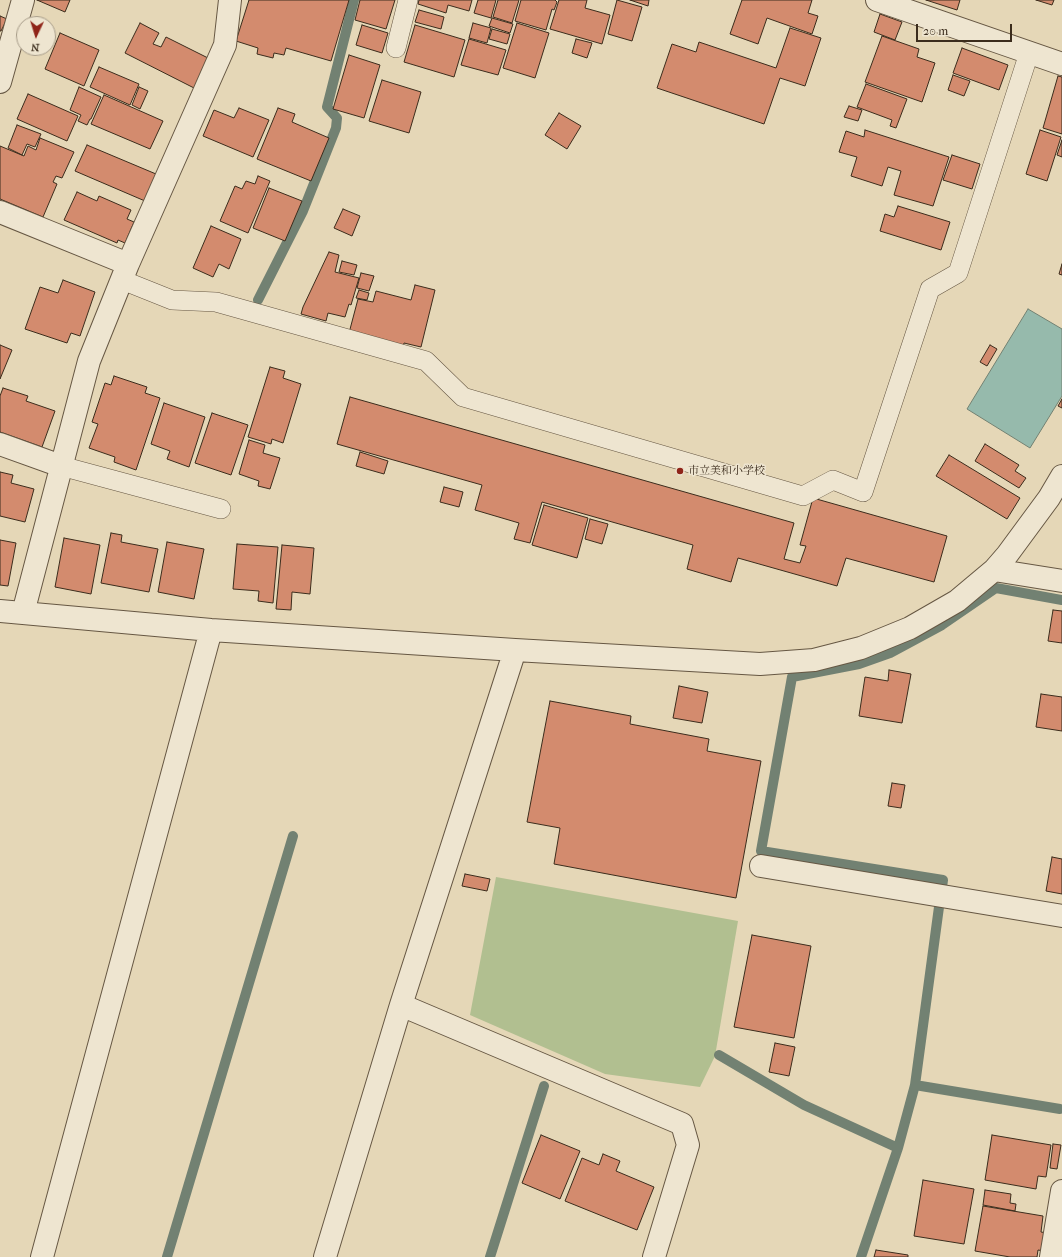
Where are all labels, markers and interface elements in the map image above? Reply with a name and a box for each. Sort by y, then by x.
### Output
north arrow [16,16,56,56]
scale bar [918,16,1014,42]
text: 20 m [923,24,948,38]
text: N [31,41,40,54]
place label: 市立美和小学校 [688,464,765,478]
marker: 市立美和小学校 [675,466,685,476]

